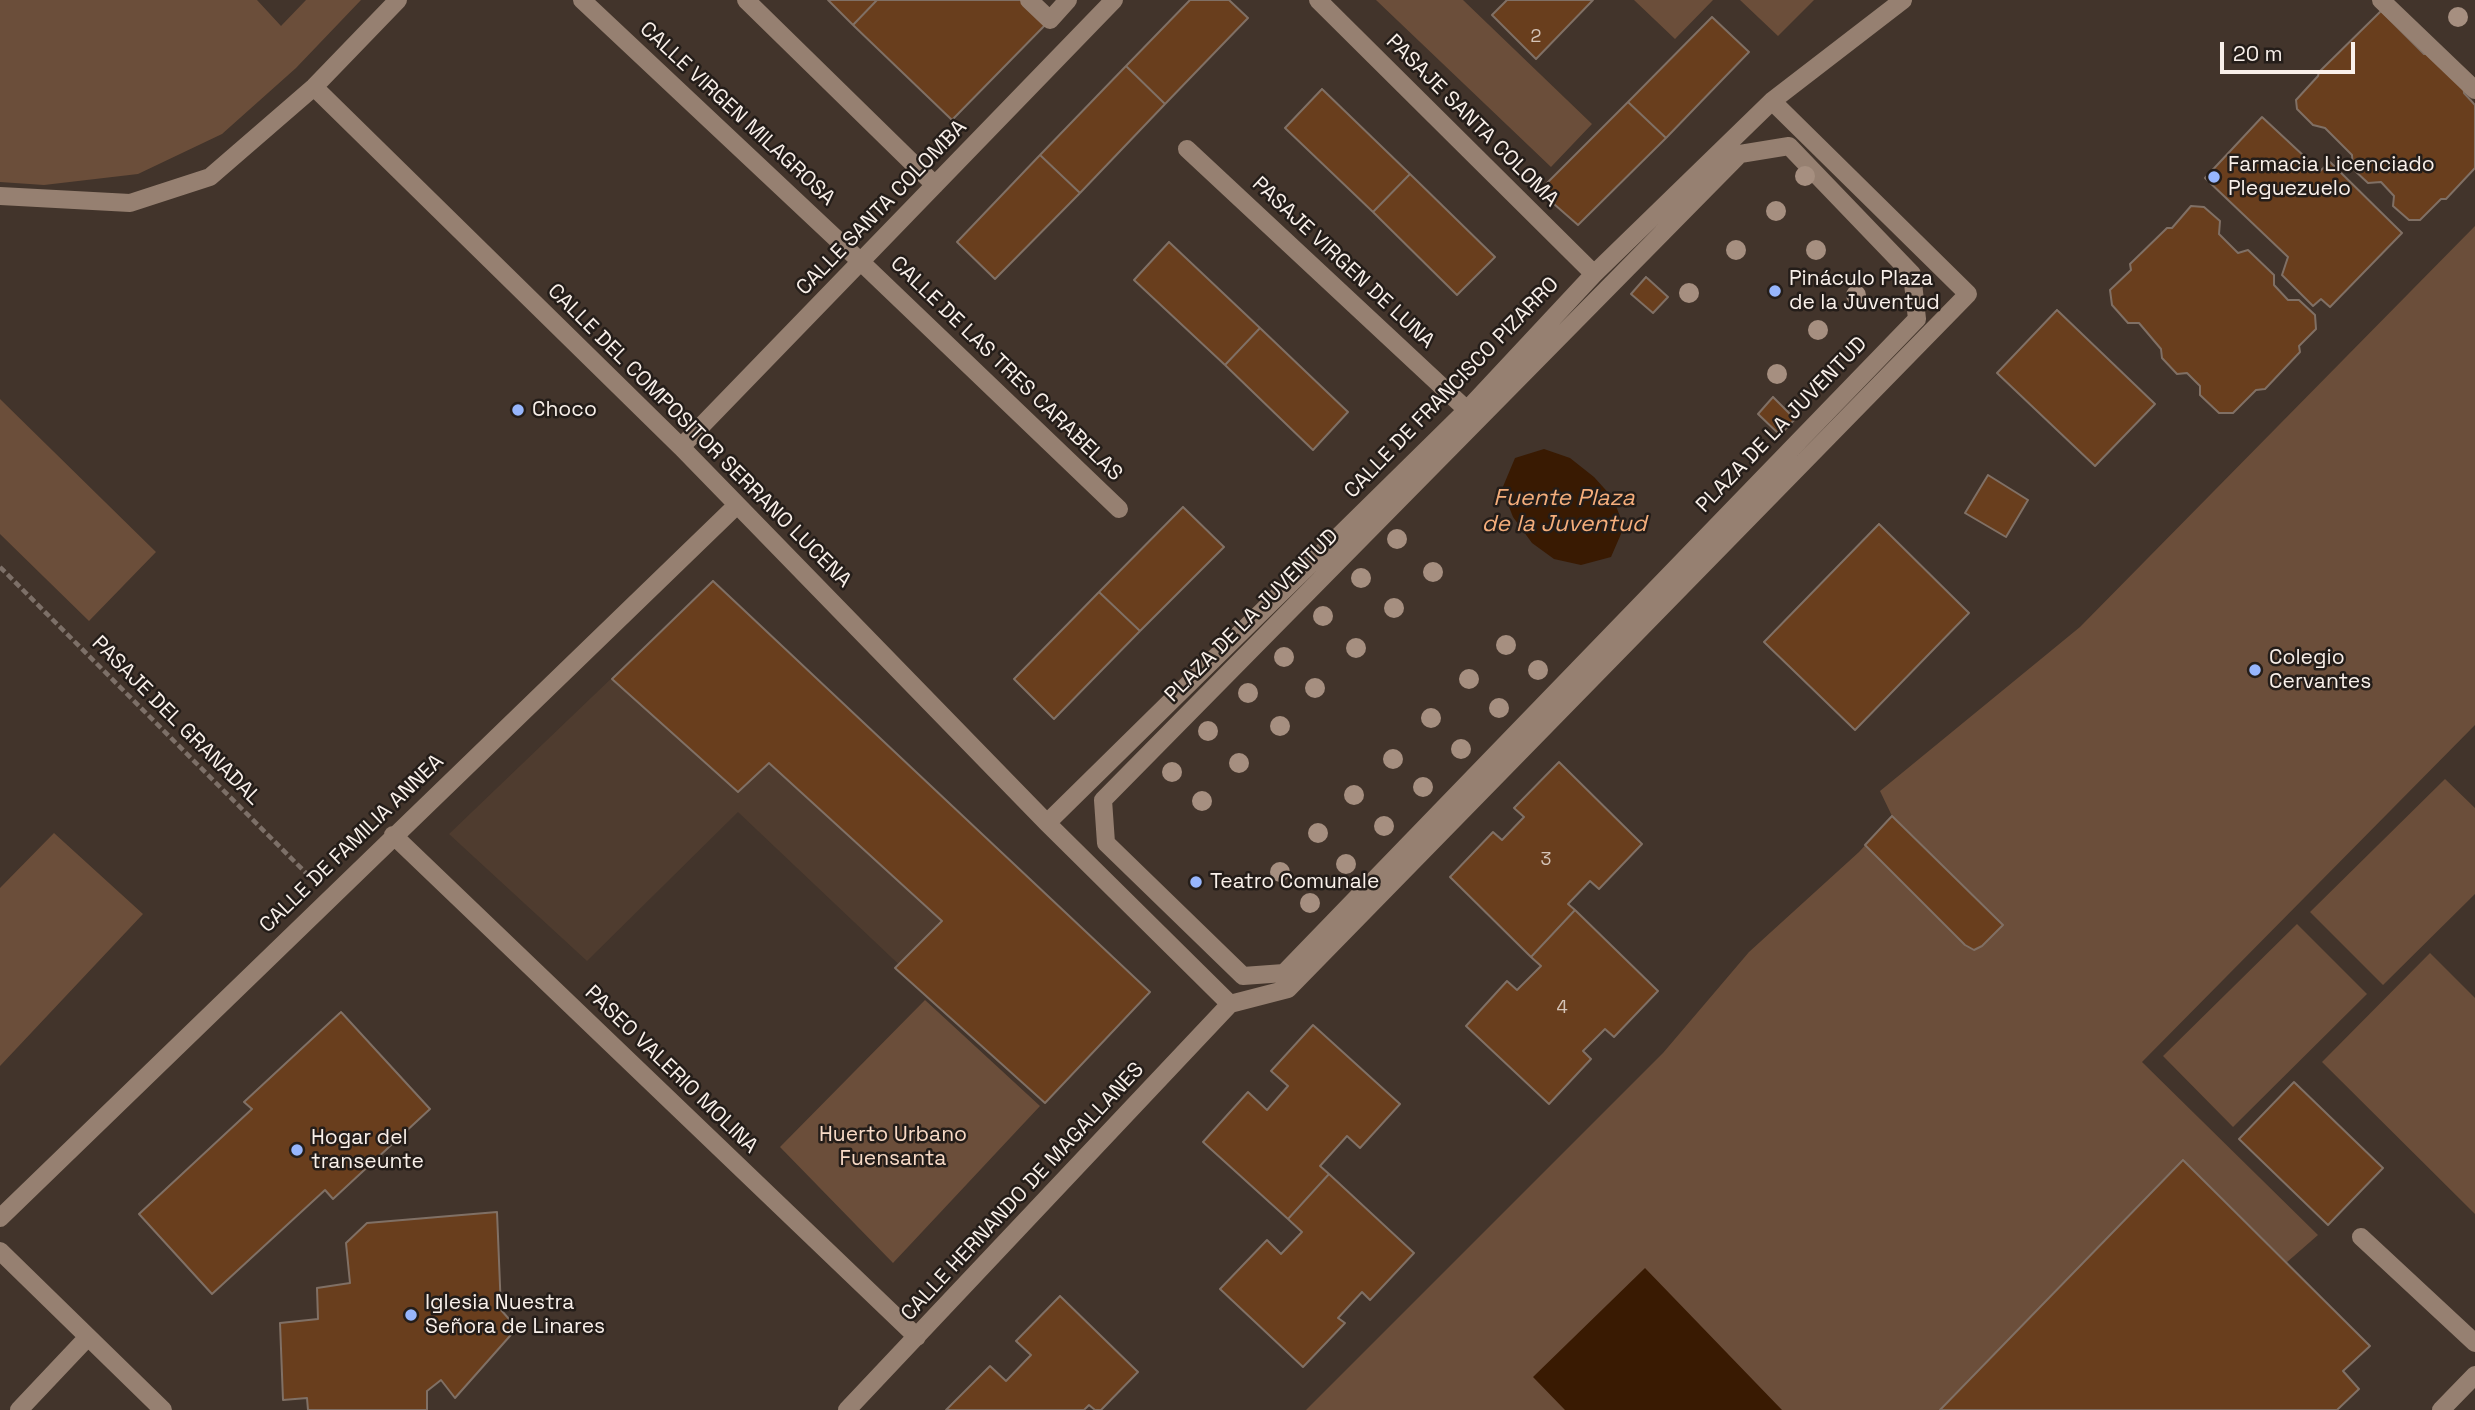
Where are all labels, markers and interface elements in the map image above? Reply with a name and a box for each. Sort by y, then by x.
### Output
street label: CALLE VIRGEN MILAGROSA [634,17,840,211]
house number: 2 [1531,26,1541,48]
scale bar [2223,28,2358,72]
street label: PASAJE SANTA COLOMA [1380,29,1564,213]
text: 20 m [2233,40,2283,67]
street label: CALLE SANTA COLOMBA [792,115,972,301]
place label: Farmacia Licenciado Pleguezuelo [2228,152,2435,202]
marker: Farmacia Licenciado Pleguezuelo [2206,169,2222,185]
street label: PASAJE VIRGEN DE LUNA [1247,172,1439,354]
street label: CALLE DE LAS TRES CARABELAS [885,251,1127,487]
place label: Pináculo Plaza de la Juventud [1789,266,1940,316]
street label: CALLE DE FRANCISCO PIZARRO [1340,272,1564,504]
street label: CALLE DEL COMPOSITOR SERRANO LUCENA [542,279,856,593]
marker: Pináculo Plaza de la Juventud [1767,283,1783,299]
street label: PLAZA DE LA JUVENTUD [1691,332,1873,518]
place label: Choco [532,397,597,423]
marker: Choco [510,402,526,418]
water label: Fuente Plaza de la Juventud [1481,485,1647,539]
street label: PLAZA DE LA JUVENTUD [1160,524,1344,708]
street label: PASAJE DEL GRANADAL [86,631,266,811]
place label: Colegio Cervantes [2269,645,2371,695]
marker: Colegio Cervantes [2247,662,2263,678]
street label: CALLE DE FAMILIA ANNEA [255,749,449,939]
house number: 3 [1541,849,1551,871]
place label: Teatro Comunale [1210,869,1379,895]
marker: Teatro Comunale [1188,874,1204,890]
street label: PASEO VALERIO MOLINA [579,981,763,1159]
house number: 4 [1556,997,1568,1019]
street label: CALLE HERNANDO DE MAGALLANES [896,1058,1150,1326]
park label: Huerto Urbano Fuensanta [819,1122,967,1172]
place label: Hogar del transeunte [311,1125,424,1175]
marker: Hogar del transeunte [289,1142,305,1158]
place label: Iglesia Nuestra Señora de Linares [425,1290,605,1340]
marker: Iglesia Nuestra Señora de Linares [403,1307,419,1323]

